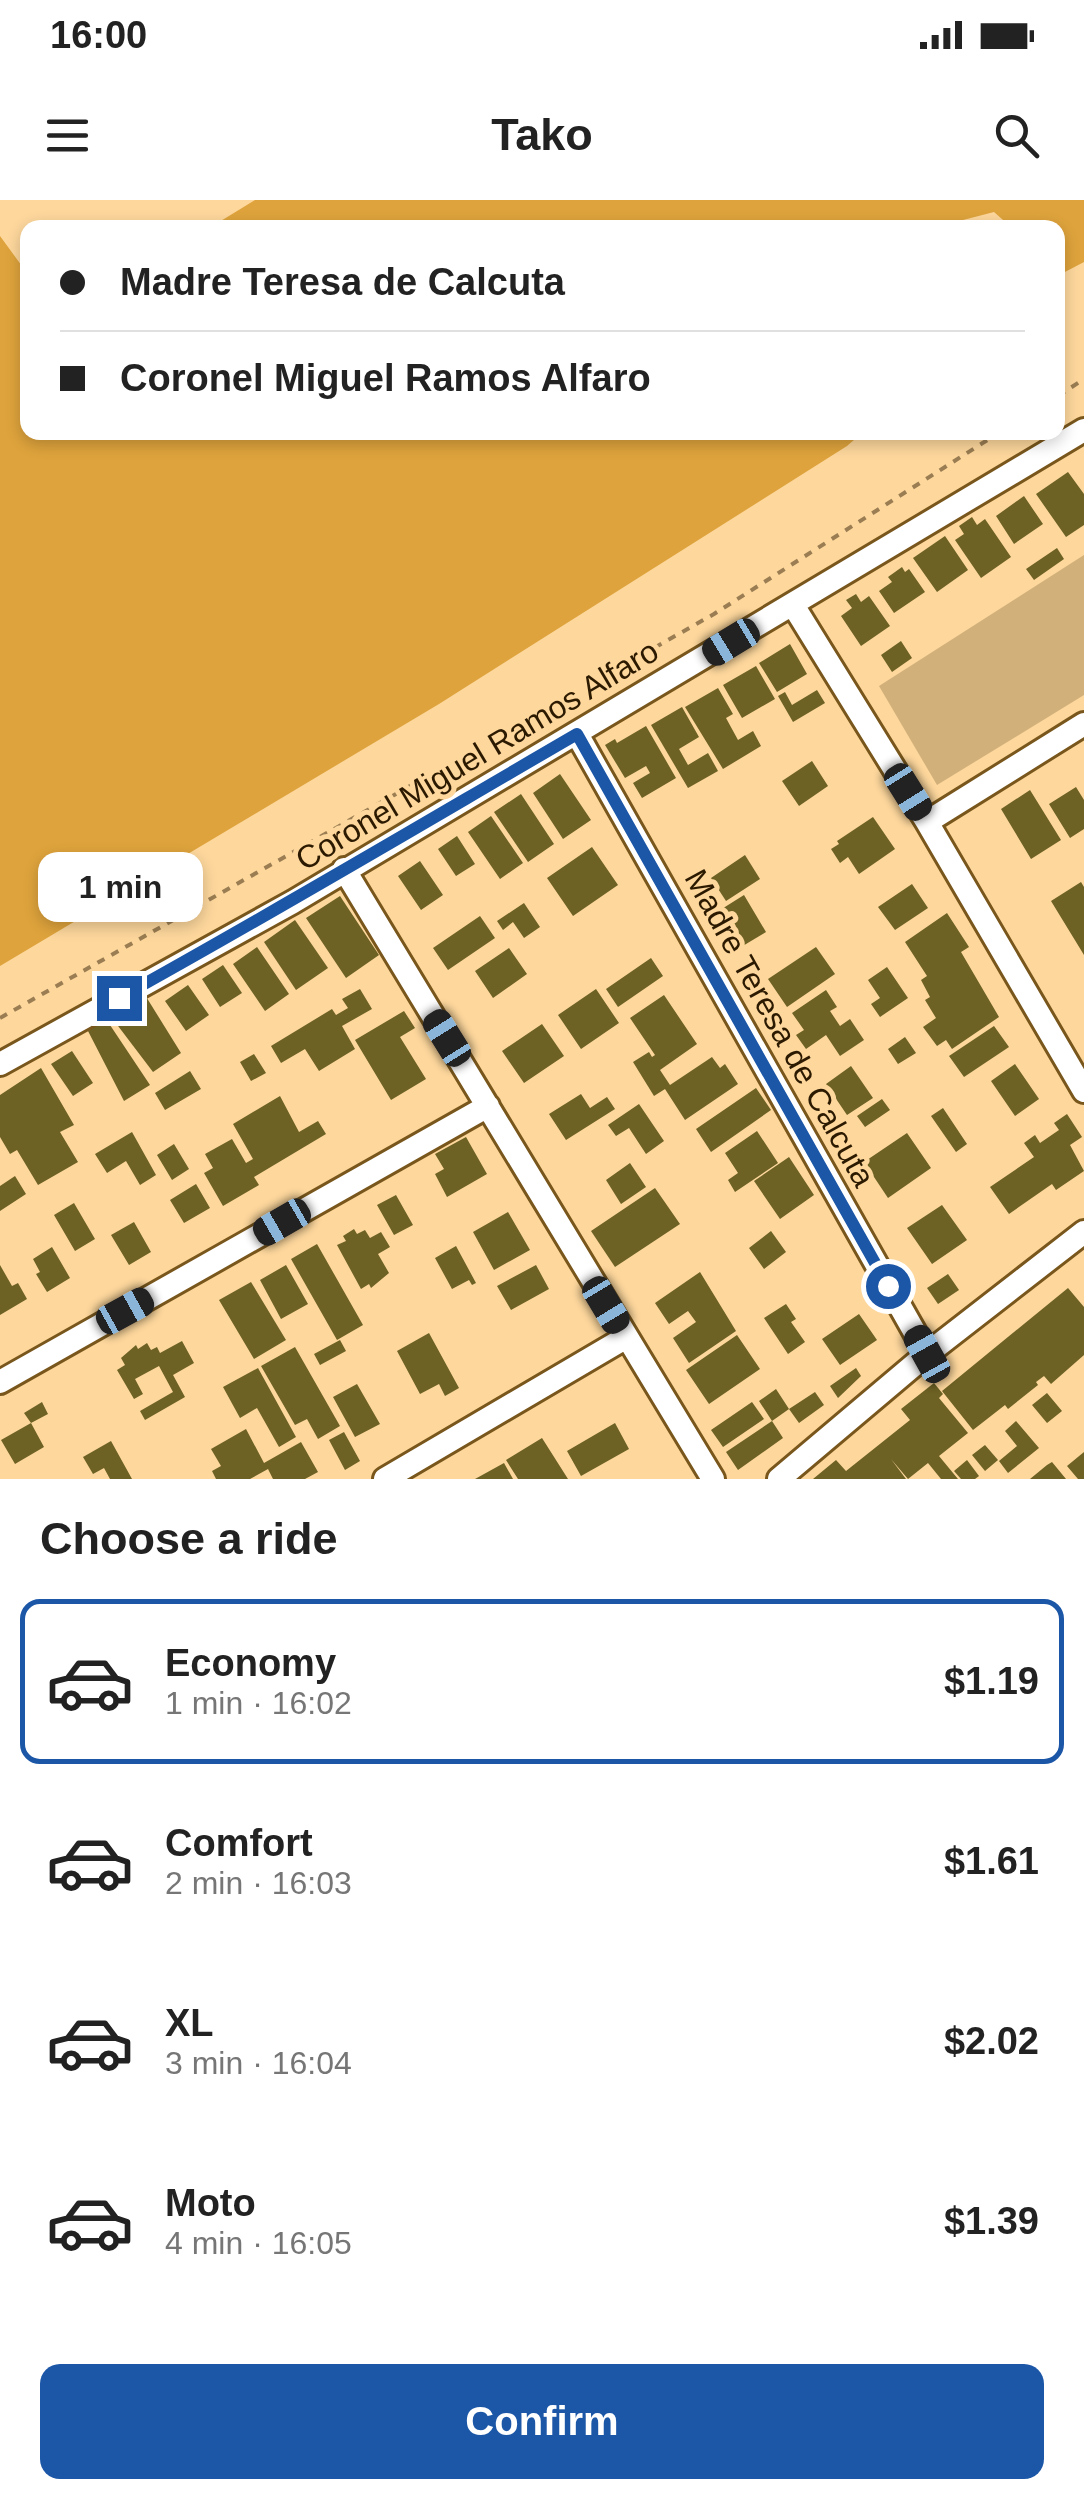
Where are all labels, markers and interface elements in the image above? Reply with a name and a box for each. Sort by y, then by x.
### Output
text: 16:00 [50,14,147,56]
icon: menu [40,108,95,163]
icon: search [989,108,1044,163]
text: Tako [491,109,593,160]
text: Madre Teresa de Calcuta [120,261,565,303]
text: Coronel Miguel Ramos Alfaro [120,357,651,399]
car [698,614,764,670]
street label: Coronel Miguel Ramos Alfaro [289,632,665,878]
car [879,759,937,825]
callout: 1 min [36,853,202,923]
street label: Madre Teresa de Calcuta [678,863,882,1193]
text: 1 min [79,869,162,905]
route end [97,976,142,1021]
car [418,1005,476,1071]
car [249,1194,315,1250]
route start [866,1264,911,1309]
car [578,1272,634,1338]
car [91,1283,159,1339]
car [899,1320,955,1388]
text: Choose a ride [40,1513,338,1564]
icon: car [45,1637,135,1727]
text: Economy [165,1642,336,1684]
text: $1.19 [944,1660,1039,1702]
text: 1 min · 16:02 [165,1685,352,1721]
icon: car [45,1817,135,1907]
text: Comfort [165,1822,313,1864]
text: $1.61 [944,1840,1039,1882]
text: 2 min · 16:03 [165,1865,352,1901]
icon: car [45,1997,135,2087]
text: XL [165,2002,214,2044]
text: $2.02 [944,2020,1039,2062]
text: 3 min · 16:04 [165,2045,352,2081]
icon: car [45,2177,135,2267]
text: Moto [165,2182,256,2224]
text: $1.39 [944,2200,1039,2242]
text: 4 min · 16:05 [165,2225,352,2261]
button: Confirm [40,2364,1044,2479]

